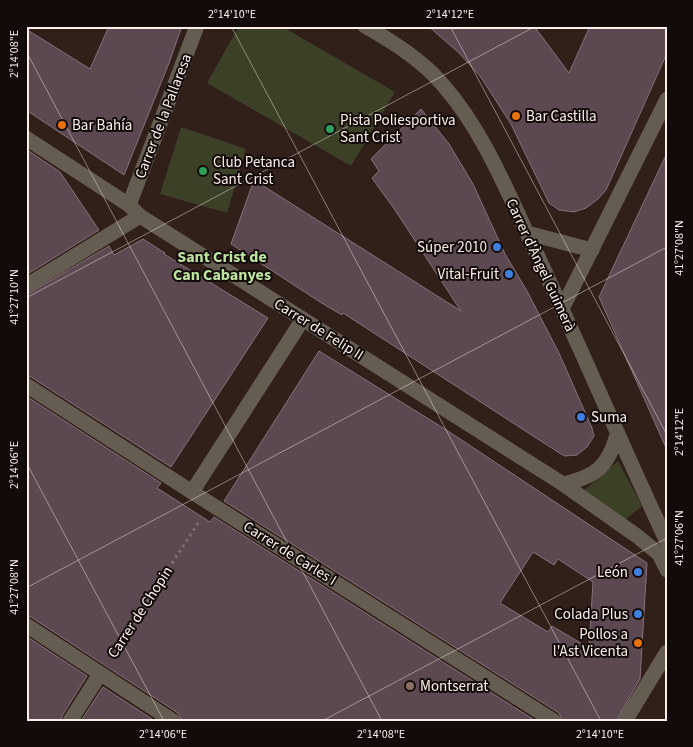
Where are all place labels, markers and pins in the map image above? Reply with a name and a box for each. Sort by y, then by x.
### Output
place label: Bar Castilla [526,106,597,127]
place label: Pista Poliesportiva Sant Crist [340,110,456,148]
marker: Bar Castilla [510,110,522,122]
place label: Bar Bahía [72,115,132,136]
marker: Bar Bahía [56,119,68,131]
marker: Pista Poliesportiva Sant Crist [324,123,336,135]
place label: Club Petanca Sant Crist [213,152,295,190]
marker: Club Petanca Sant Crist [197,165,209,177]
place label: Súper 2010 [417,237,487,258]
marker: Súper 2010 [491,241,503,253]
place label: Vital-Fruit [438,264,499,285]
marker: Vital-Fruit [503,268,515,280]
place label: Suma [591,407,627,428]
marker: Suma [575,411,587,423]
place label: León [597,562,628,583]
marker: León [632,566,644,578]
place label: Colada Plus [554,604,628,625]
marker: Colada Plus [632,608,644,620]
place label: Pollos a l'Ast Vicenta [553,624,628,662]
marker: Pollos a l'Ast Vicenta [632,637,644,649]
place label: Montserrat [420,676,488,697]
marker: Montserrat [404,680,416,692]

